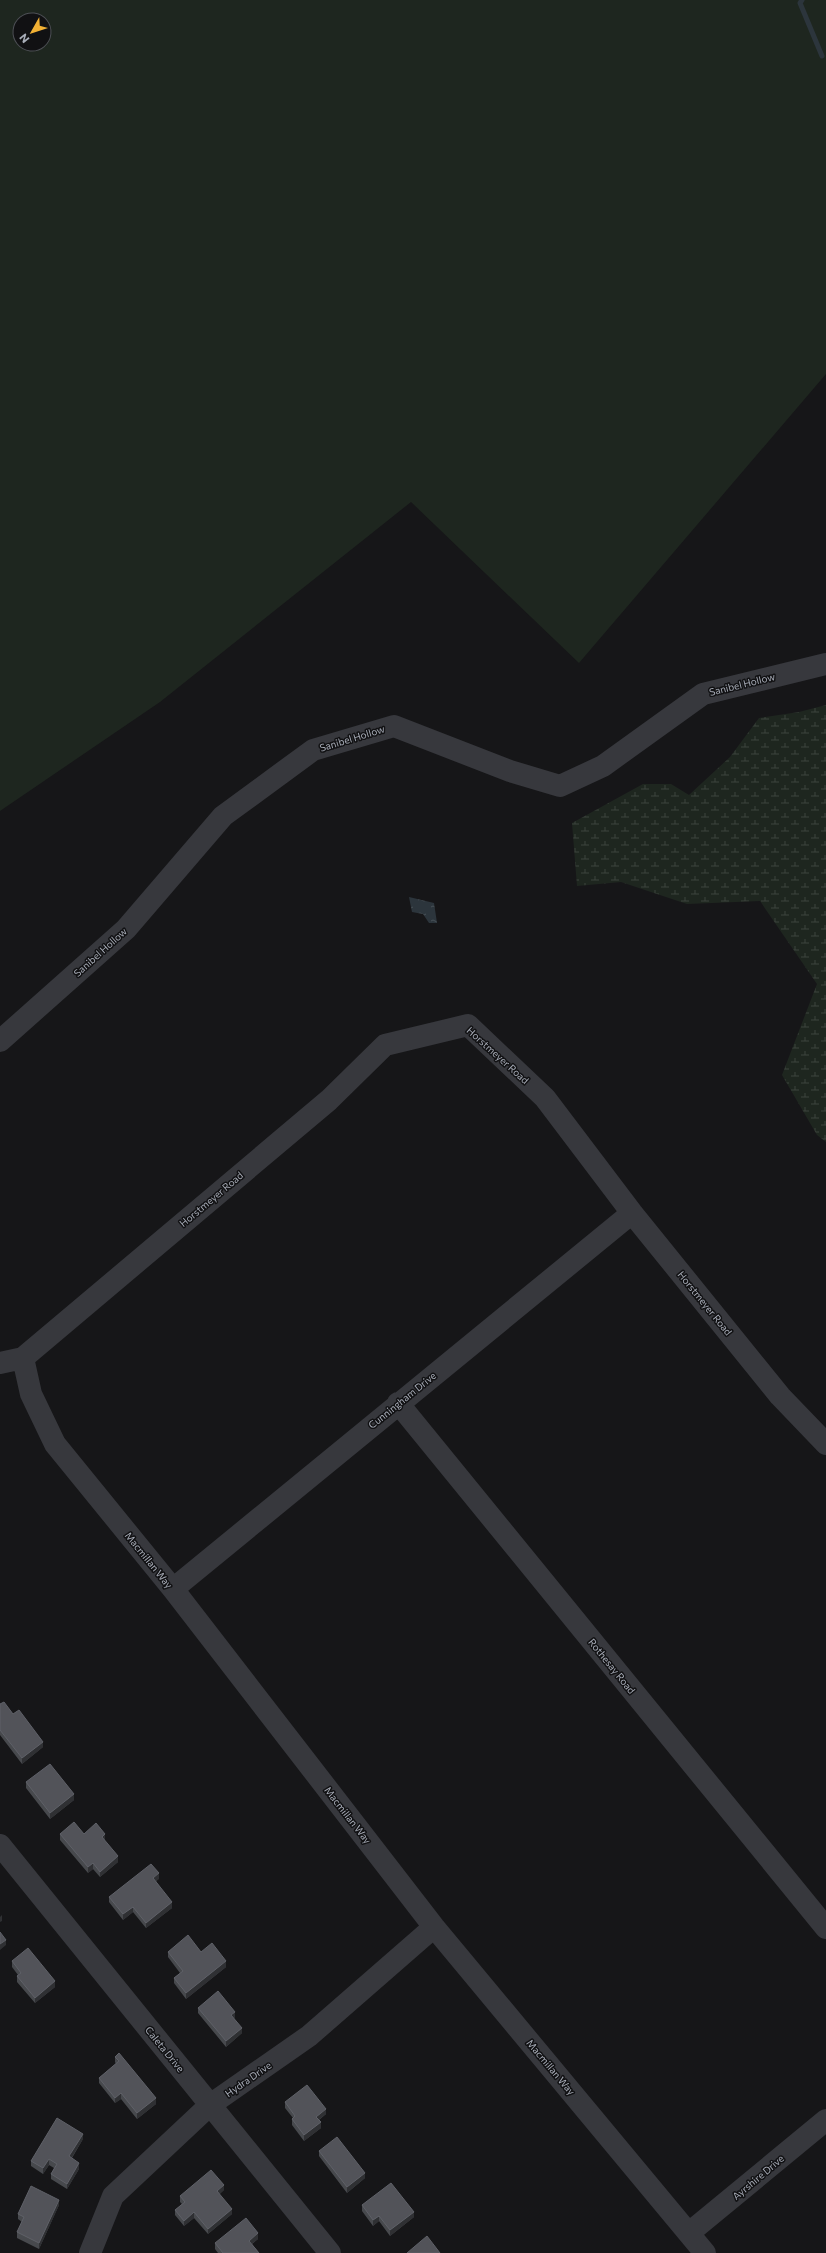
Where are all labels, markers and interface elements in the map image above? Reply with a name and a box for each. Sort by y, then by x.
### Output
north arrow [12,12,52,52]
text: N [16,31,31,46]
street label: Sanibel Hollow [708,670,776,698]
street label: Sanibel Hollow [318,722,386,754]
street label: Sanibel Hollow [71,925,129,979]
street label: Horstmeyer Road [465,1024,532,1086]
street label: Horstmeyer Road [177,1169,245,1229]
street label: Horstmeyer Road [675,1268,735,1338]
street label: Cunningham Drive [366,1369,438,1431]
street label: Macmillan Way [123,1529,175,1591]
street label: Rothesay Road [586,1636,638,1696]
street label: Macmillan Way [322,1784,374,1846]
street label: Caleta Drive [143,2024,187,2074]
street label: Macmillan Way [524,2037,578,2097]
street label: Hydra Drive [223,2059,273,2099]
street label: Ayrshire Drive [730,2152,786,2202]

